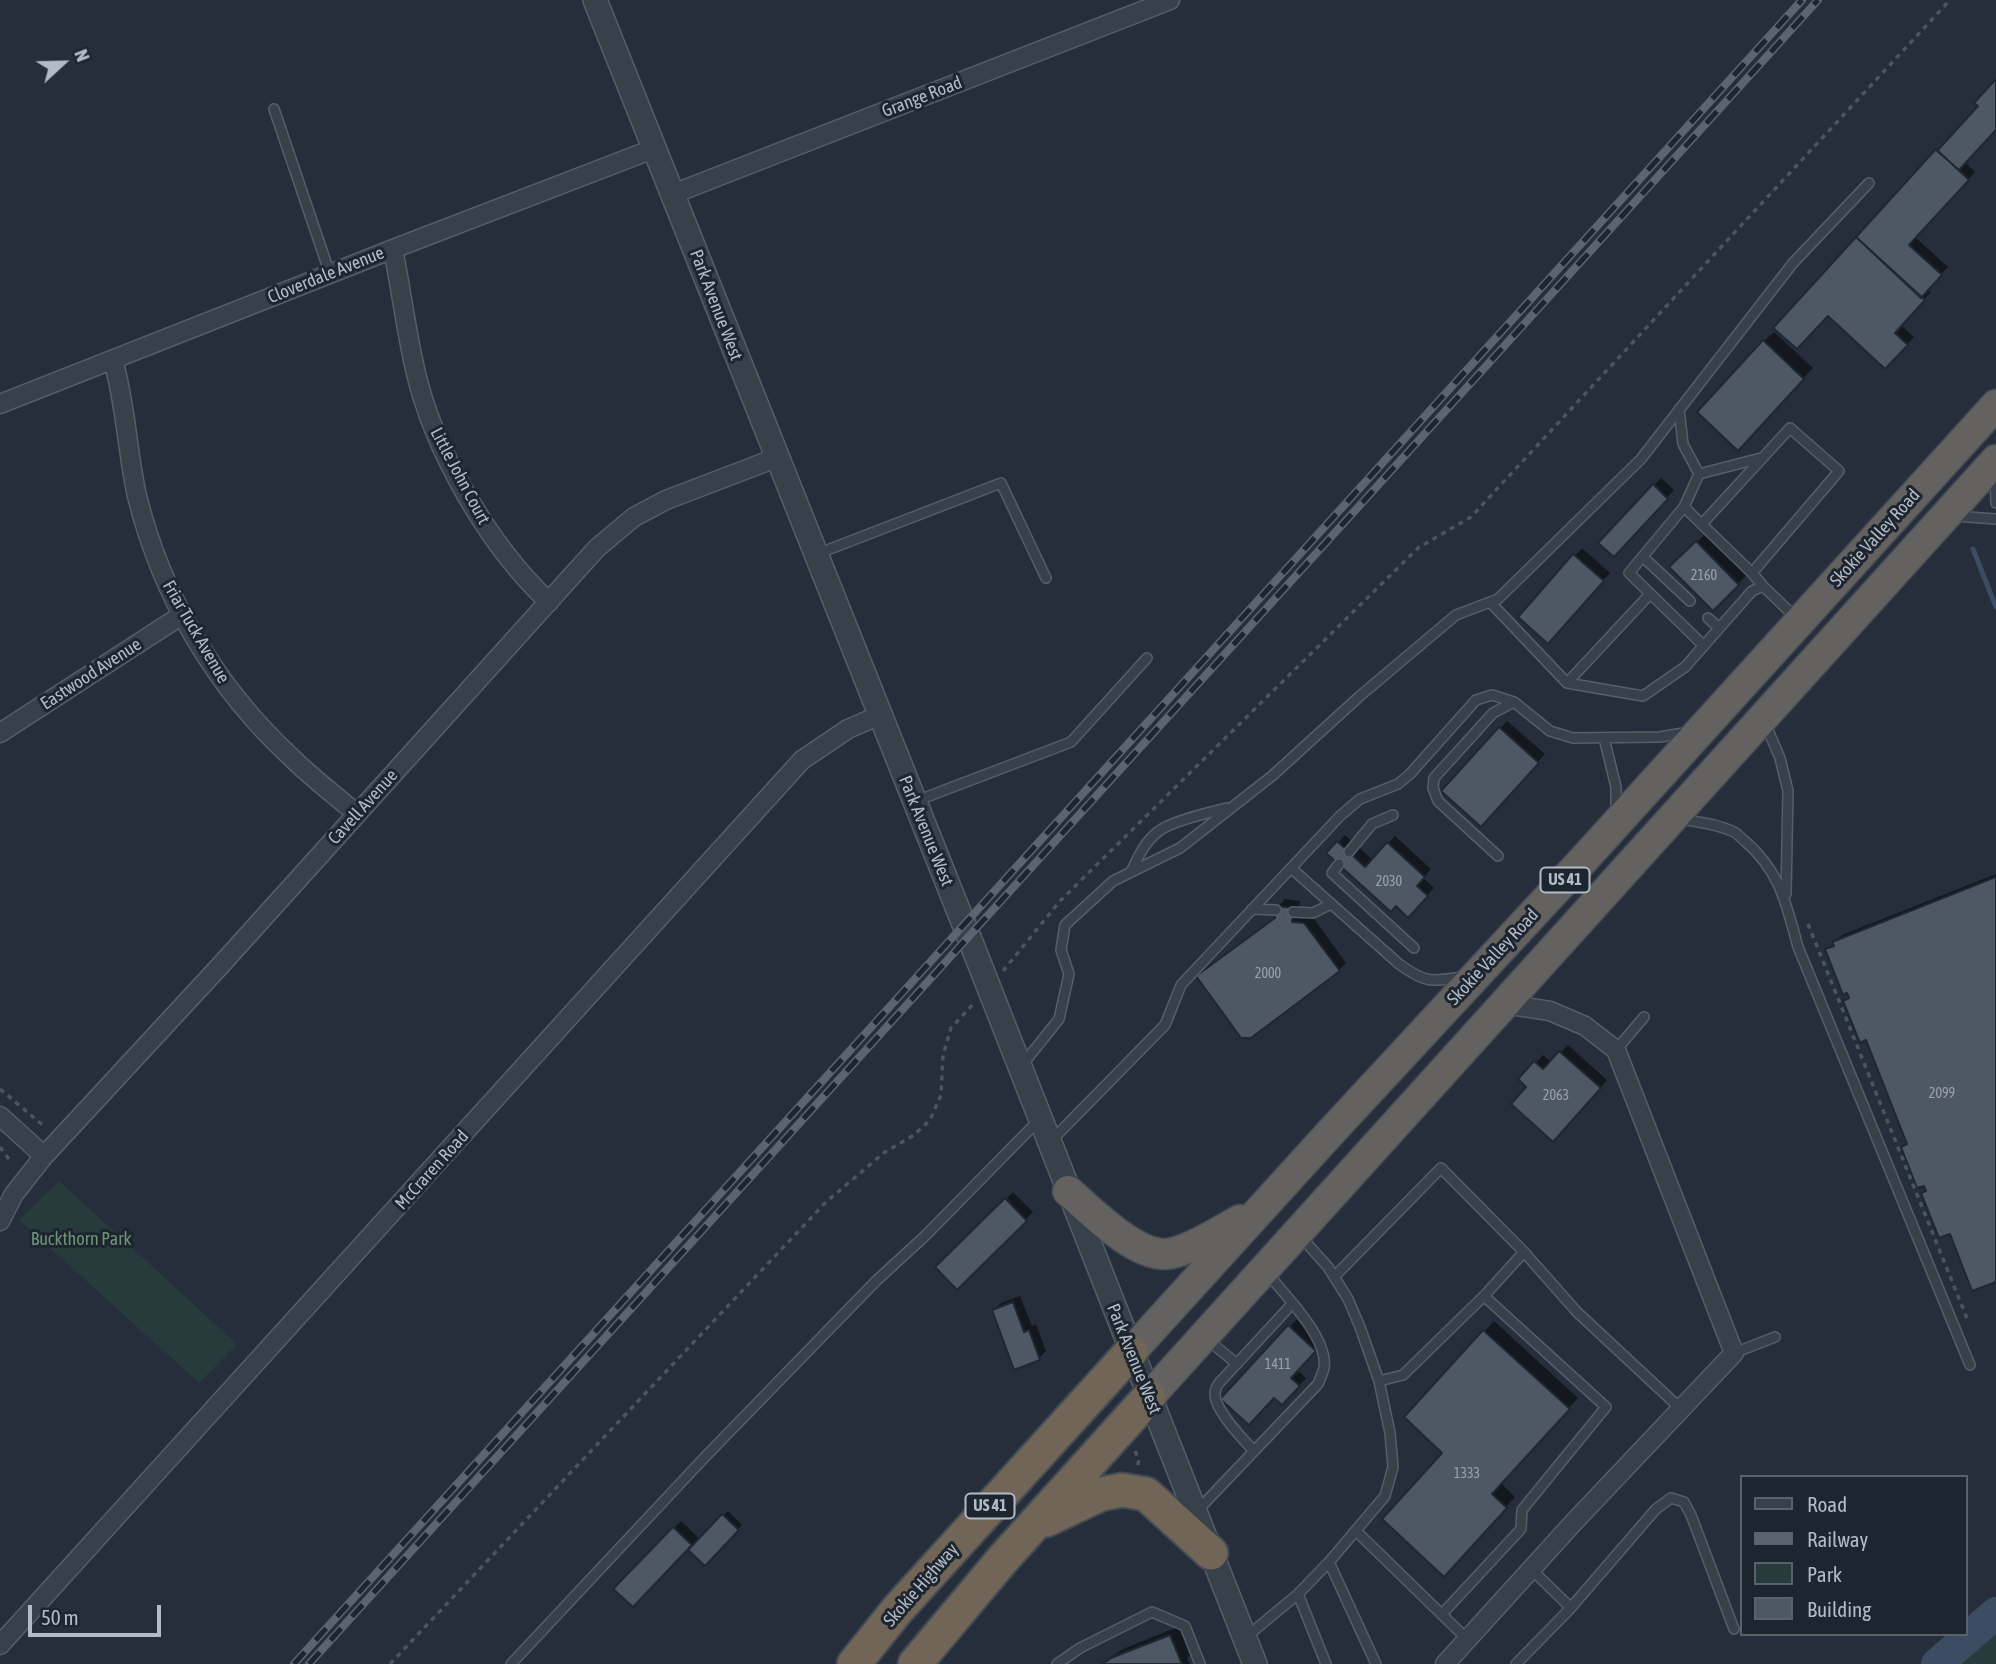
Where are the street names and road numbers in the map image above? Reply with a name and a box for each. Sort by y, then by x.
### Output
street label: Grange Road [879,72,965,122]
street label: Cloverdale Avenue [265,242,387,308]
street label: Park Avenue West [685,246,747,364]
street label: Little John Court [425,424,495,528]
street label: Skokie Valley Road [1825,485,1925,591]
street label: Friar Tuck Avenue [158,577,234,687]
street label: Eastwood Avenue [37,633,145,715]
street label: Cavell Avenue [324,765,402,849]
street label: Park Avenue West [894,773,958,889]
road number: US 41 [1540,867,1590,892]
street label: Skokie Valley Road [1443,904,1543,1010]
street label: McCraren Road [391,1126,473,1214]
street label: Park Avenue West [1102,1301,1166,1417]
road number: US 41 [965,1494,1014,1518]
street label: Skokie Highway [879,1539,963,1631]

